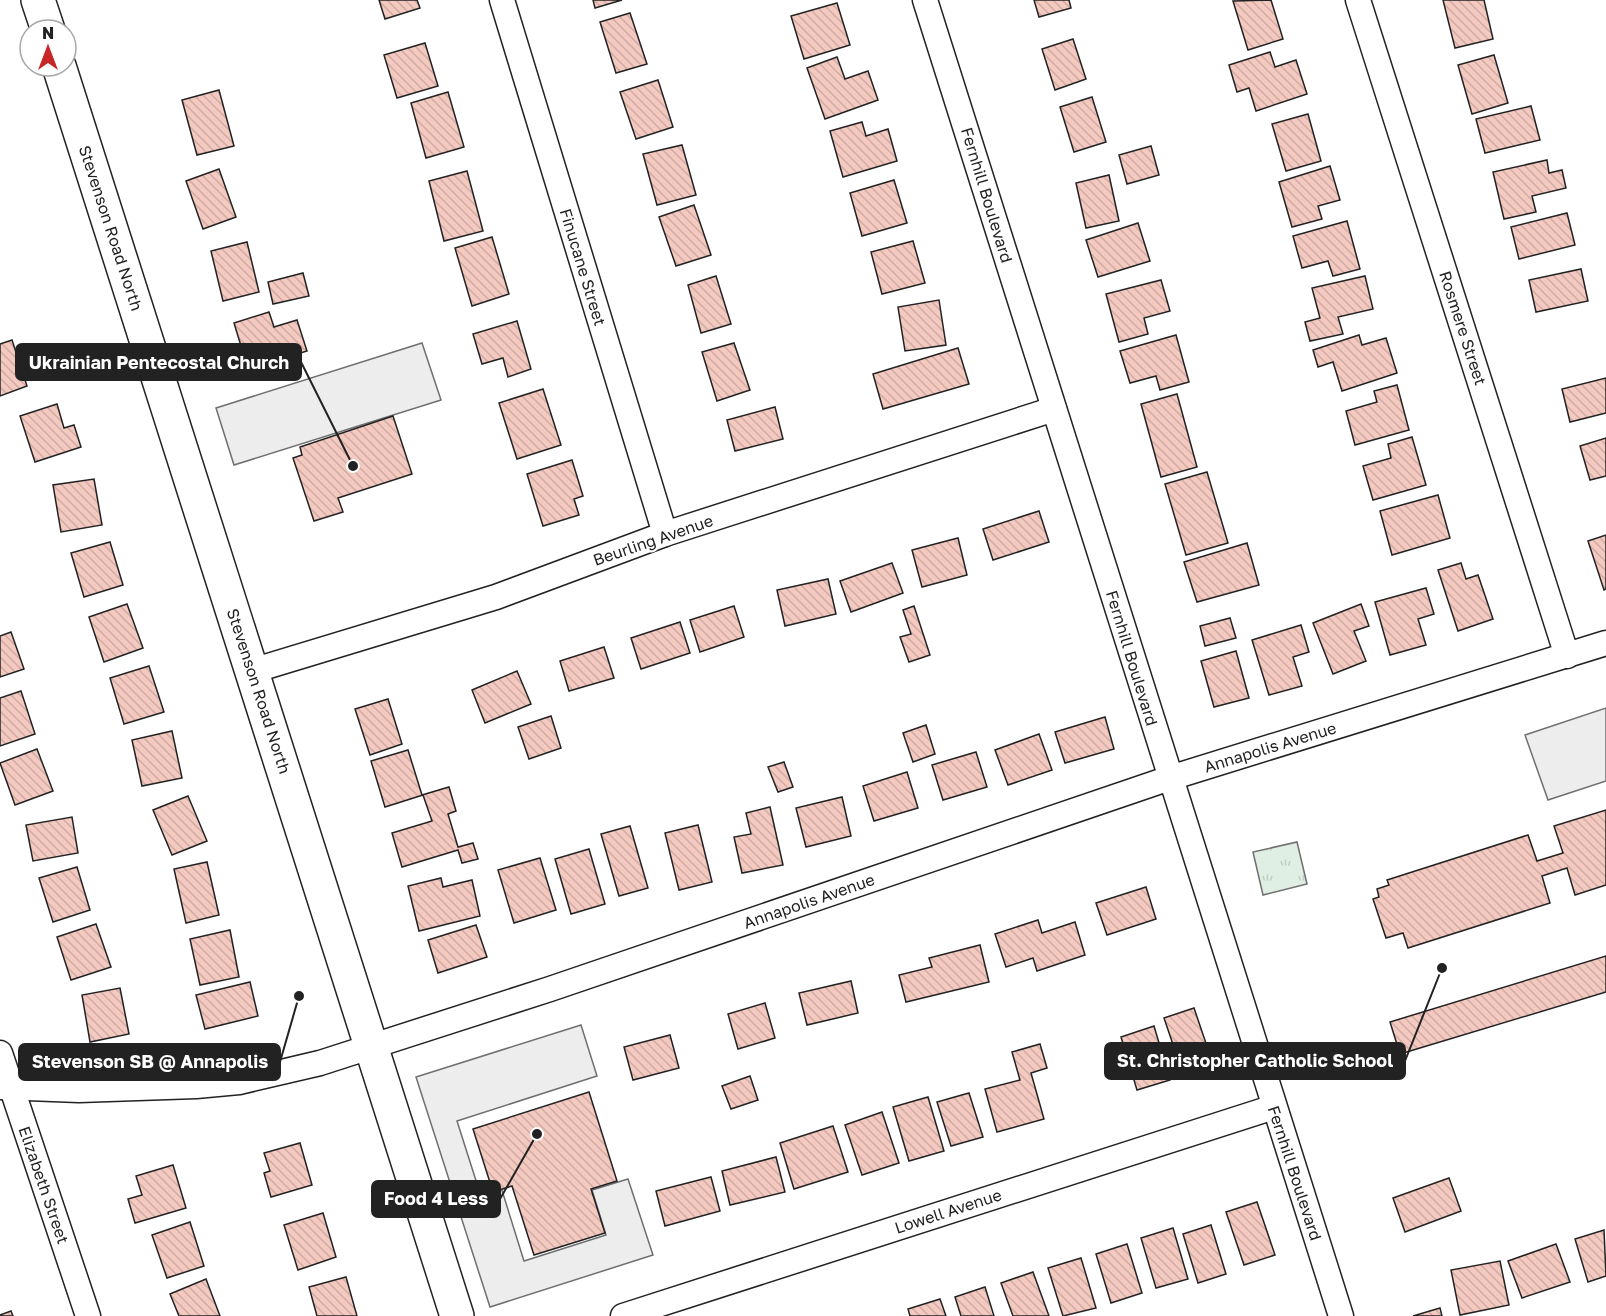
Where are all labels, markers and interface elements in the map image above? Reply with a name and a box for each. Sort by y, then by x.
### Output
north arrow [18,18,78,78]
text: N [42,23,54,43]
street label: Fernhill Boulevard [957,125,1017,265]
street label: Stevenson Road North [75,143,147,313]
street label: Finucane Street [556,206,610,328]
street label: Rosmere Street [1435,268,1491,388]
callout: Ukrainian Pentecostal Church [16,344,301,380]
text: Ukrainian Pentecostal Church [29,351,289,373]
street label: Beurling Avenue [590,510,716,570]
street label: Fernhill Boulevard [1102,588,1162,728]
street label: Stevenson Road North [223,606,295,776]
street label: Annapolis Avenue [1201,717,1339,777]
street label: Annapolis Avenue [741,869,877,933]
callout: St. Christopher Catholic School [1105,1043,1405,1079]
callout: Stevenson SB @ Annapolis [19,1044,280,1080]
text: St. Christopher Catholic School [1117,1049,1393,1071]
text: Stevenson SB @ Annapolis [32,1050,268,1072]
street label: Fernhill Boulevard [1264,1103,1326,1243]
street label: Elizabeth Street [15,1124,73,1246]
callout: Food 4 Less [372,1181,500,1217]
street label: Lowell Avenue [892,1184,1004,1238]
text: Food 4 Less [384,1187,488,1209]

